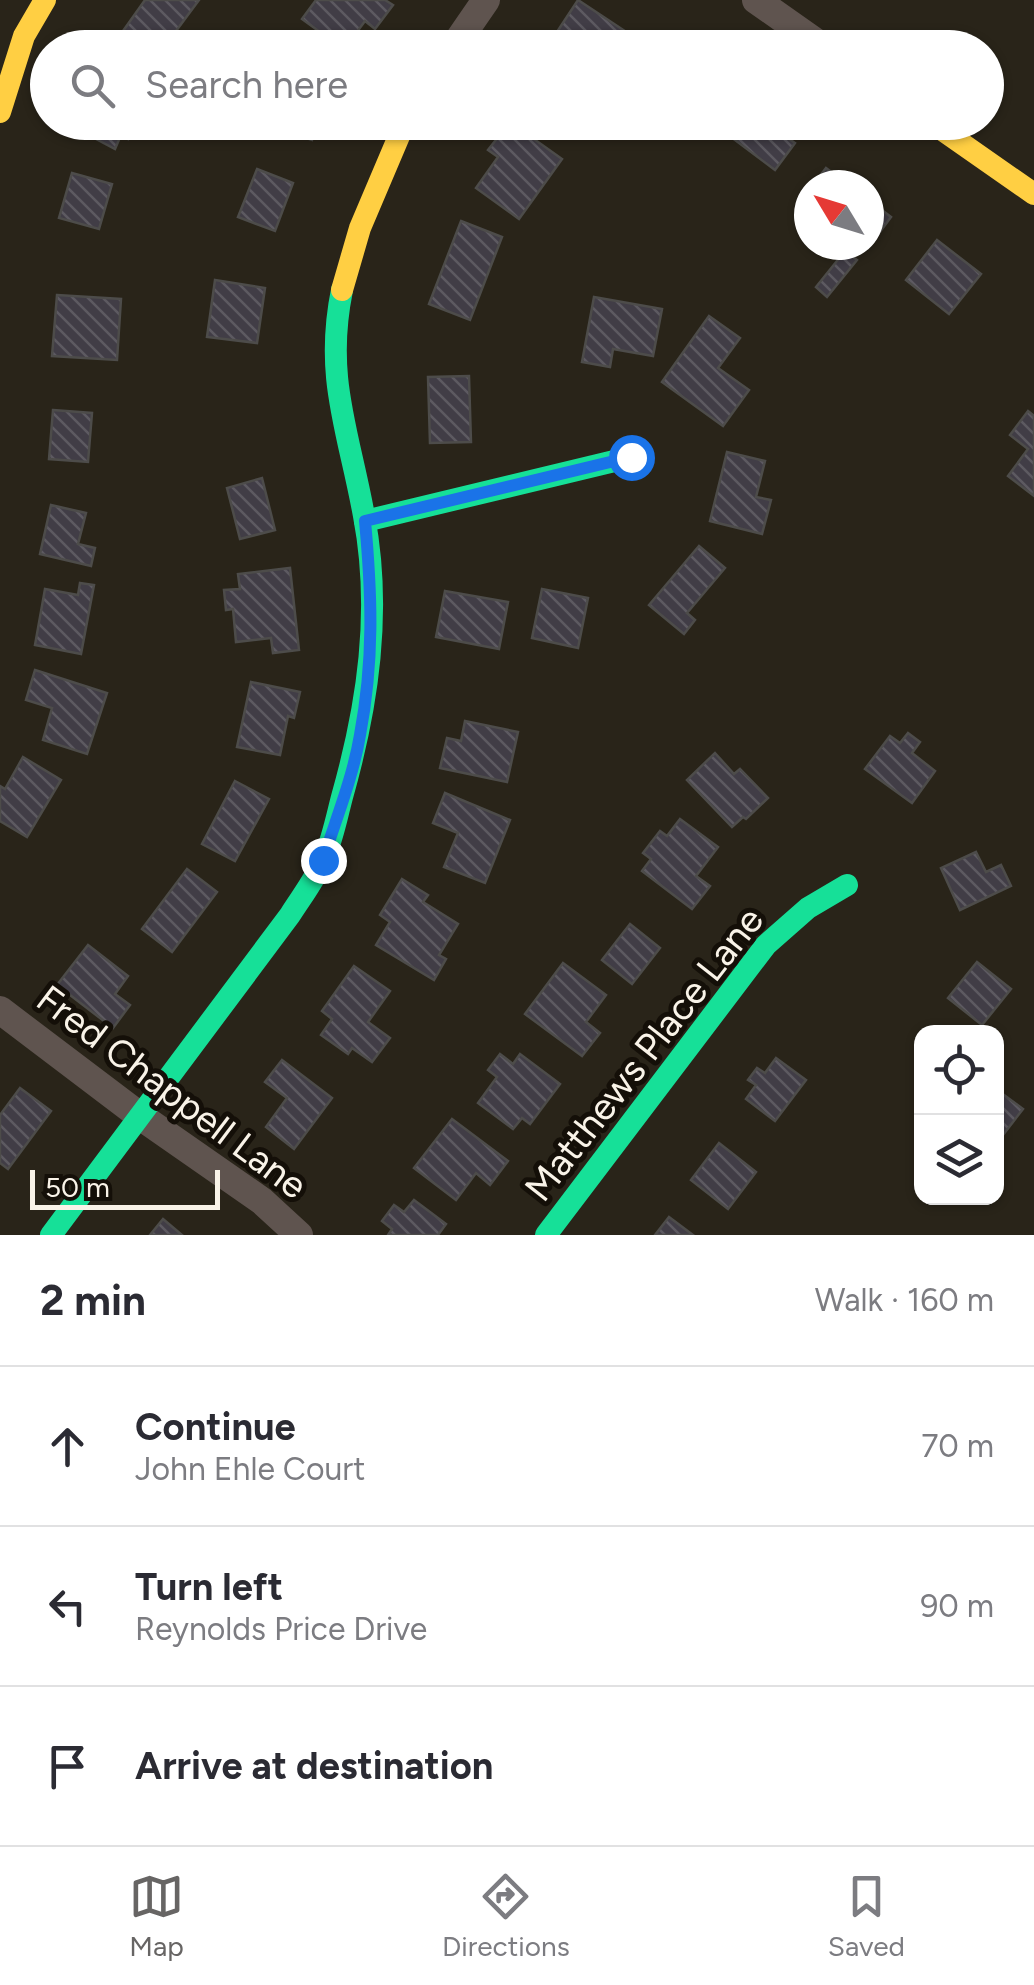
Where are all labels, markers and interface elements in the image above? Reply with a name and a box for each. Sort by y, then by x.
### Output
search box [30,30,1004,140]
icon: search [65,58,120,113]
text: Search here [145,62,348,108]
north arrow [794,170,884,260]
route start [609,435,655,481]
route end [301,838,347,884]
street label: Matthews Place Lane [515,898,773,1210]
street label: Fred Chappell Lane [28,975,316,1209]
map controls [914,1025,1004,1205]
button: locate [914,1025,1004,1115]
button: layers [914,1115,1004,1205]
scale bar [30,1165,220,1210]
text: 50 m [45,1170,110,1204]
text: 2 min [40,1275,146,1326]
text: Walk · 160 m [815,1281,994,1319]
text: Continue [135,1404,296,1450]
icon: ahead [40,1419,95,1474]
text: 70 m [921,1427,994,1465]
text: John Ehle Court [135,1450,365,1488]
text: Turn left [135,1564,283,1610]
icon: left [40,1579,95,1634]
text: 90 m [920,1587,994,1625]
text: Reynolds Price Drive [135,1610,427,1648]
icon: arrive [40,1739,95,1794]
text: Arrive at destination [135,1743,493,1789]
tab: Map [129,1869,184,1963]
tab: Directions [442,1869,570,1963]
tab: Saved [828,1869,905,1963]

